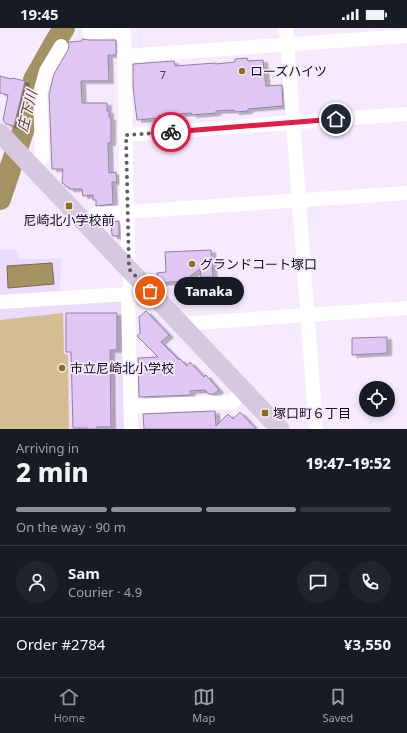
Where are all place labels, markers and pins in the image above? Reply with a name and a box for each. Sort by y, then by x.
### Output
place label: ローズハイツ [250,62,327,80]
marker: ローズハイツ [237,66,247,76]
pin [319,102,353,136]
marker: 尼崎北小学校前 [64,201,74,211]
place label: 尼崎北小学校前 [23,211,115,229]
place label: グランドコート塚口 [200,255,317,273]
marker: グランドコート塚口 [187,259,197,269]
pin [133,274,167,308]
callout: Tanaka [174,277,244,305]
place label: 市立尼崎北小学校 [70,359,174,377]
marker: 市立尼崎北小学校 [57,363,67,373]
place label: 塚口町６丁目 [273,404,351,422]
marker: 塚口町６丁目 [260,408,270,418]

